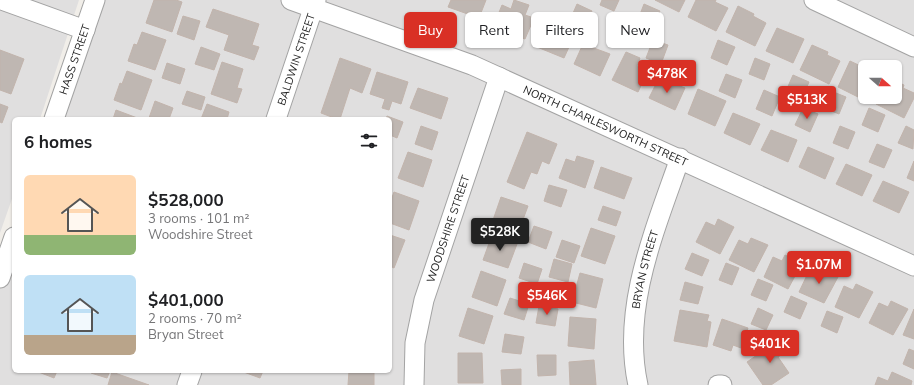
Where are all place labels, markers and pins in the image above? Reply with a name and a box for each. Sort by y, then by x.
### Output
pin: $478K [639,60,695,94]
pin: $513K [779,86,835,120]
pin: $528K [472,218,528,252]
pin: $1.07M [786,251,852,285]
pin: $546K [519,282,575,316]
pin: $401K [742,330,798,364]

